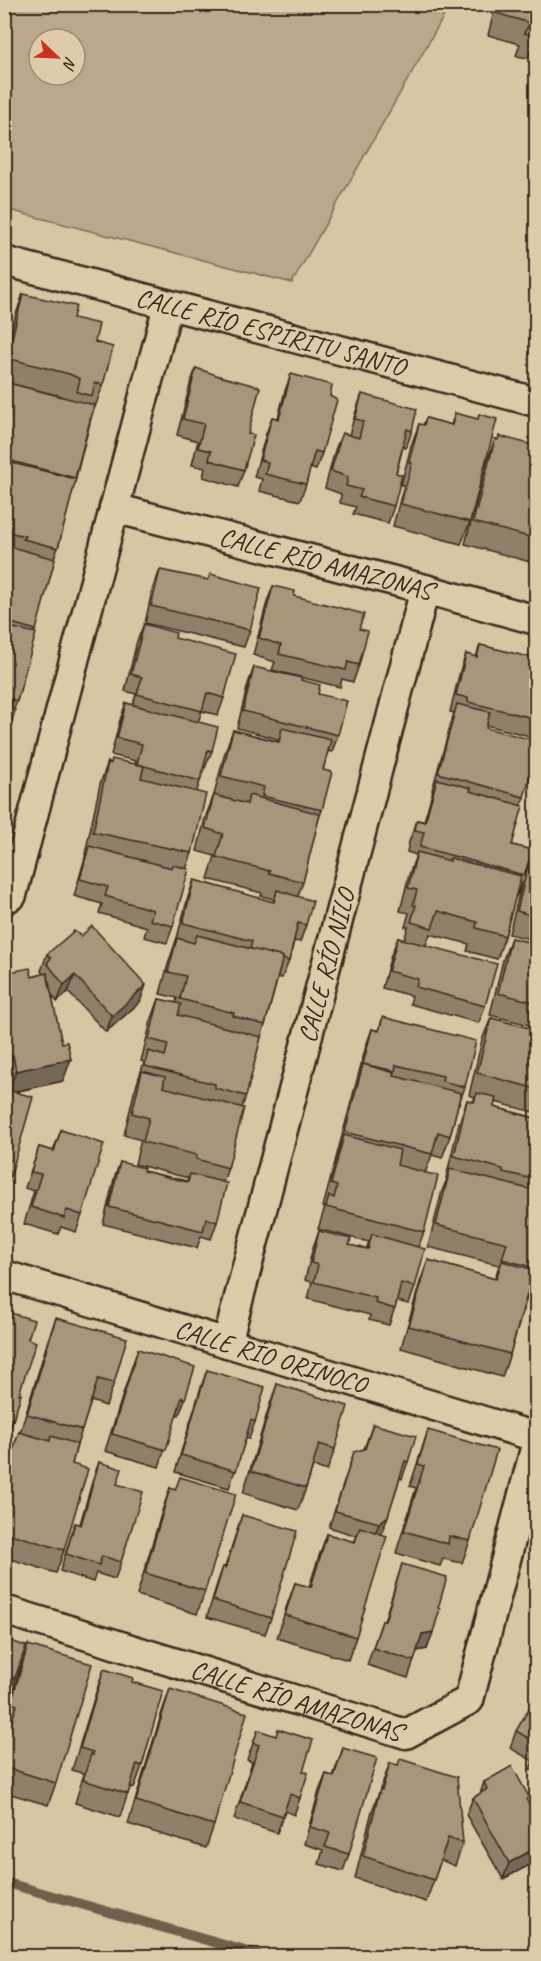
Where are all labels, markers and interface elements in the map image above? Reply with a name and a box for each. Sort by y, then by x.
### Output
north arrow [27,27,87,87]
text: N [58,54,81,74]
street label: CALLE RÍO ESPÍRITU SANTO [133,280,412,384]
street label: CALLE RÍO AMAZONAS [216,520,441,608]
street label: CALLE RÍO NILO [290,883,363,1046]
street label: CALLE RÍO ORINOCO [171,1312,373,1402]
street label: CALLE RÍO AMAZONAS [187,1652,411,1750]

